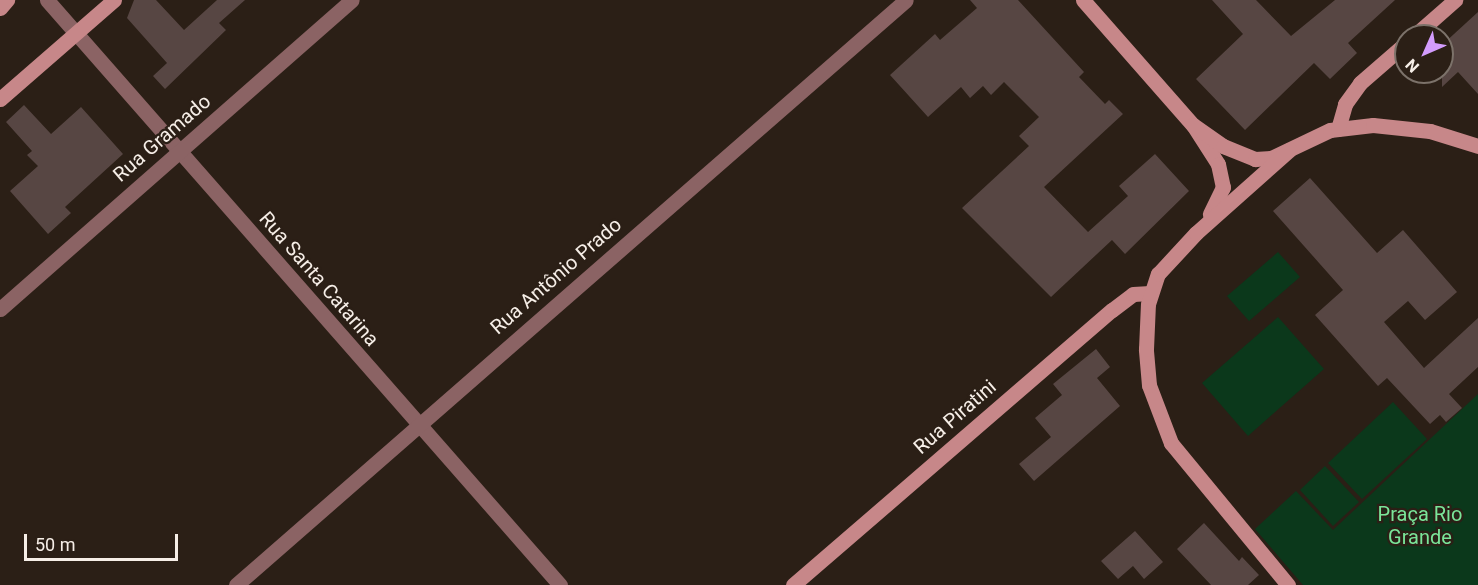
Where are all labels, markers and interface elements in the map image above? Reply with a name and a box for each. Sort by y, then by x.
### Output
north arrow [1394,24,1454,84]
text: N [1402,55,1423,76]
street label: Rua Gramado [108,89,216,187]
street label: Rua Santa Catarina [254,207,384,351]
street label: Rua Antônio Prado [486,213,626,339]
street label: Rua Piratini [909,375,1001,459]
park label: Praça Rio Grande [1378,503,1462,550]
scale bar [27,522,182,560]
text: 50 m [35,534,75,555]

